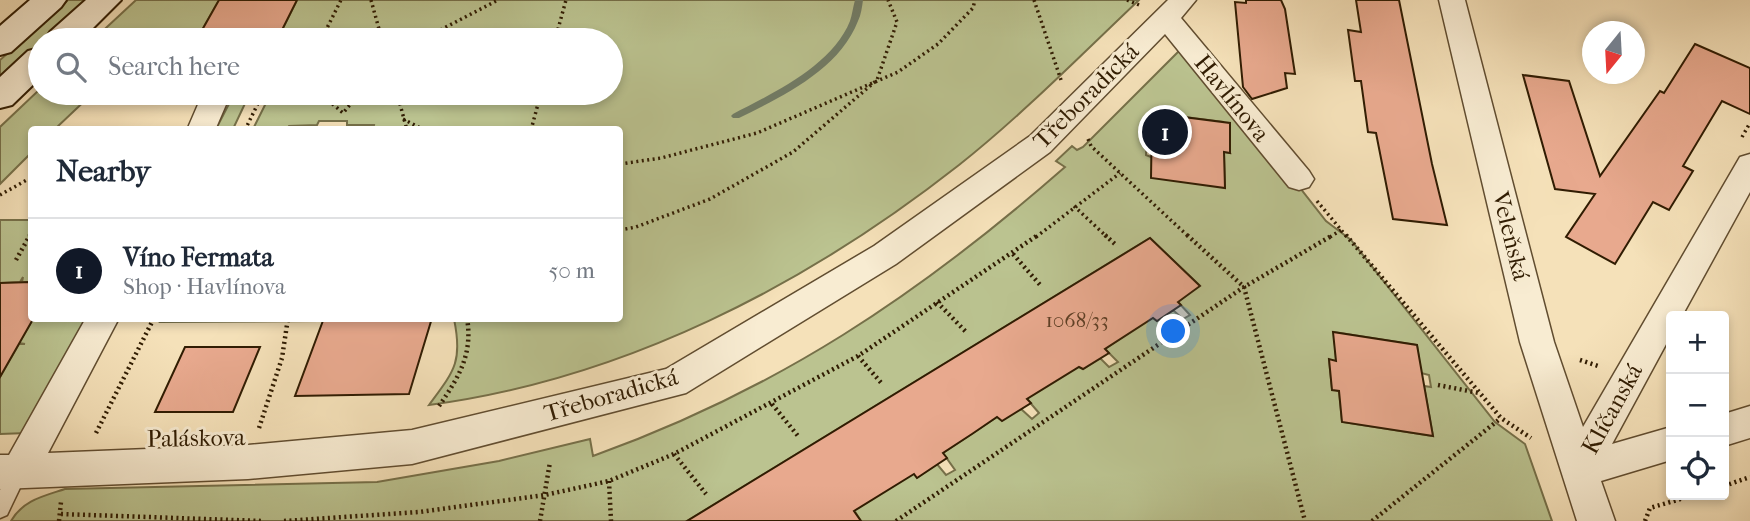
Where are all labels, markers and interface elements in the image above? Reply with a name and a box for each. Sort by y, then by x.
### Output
north arrow [1582,21,1645,84]
search box [28,28,623,105]
street label: Třeboradická [1027,37,1145,155]
icon: search [52,48,90,86]
street label: Havlínova [1188,49,1276,148]
text: Search here [108,51,240,82]
pin: 1 [1142,106,1188,158]
text: Nearby [56,154,151,189]
street label: Veleňská [1486,188,1536,284]
text: Víno Fermata [123,242,273,273]
text: 1 [75,257,83,284]
text: 50 m [548,257,595,284]
text: Shop · Havlínova [123,273,286,300]
house number: 1068/33 [1045,308,1109,332]
map controls [1666,311,1729,500]
button: + [1666,311,1729,374]
your location [1156,314,1190,348]
street label: Klíčanská [1576,358,1649,459]
street label: Třeboradická [541,362,682,427]
button: − [1666,374,1729,437]
street label: Paláskova [146,423,246,453]
button: locate [1666,437,1729,500]

